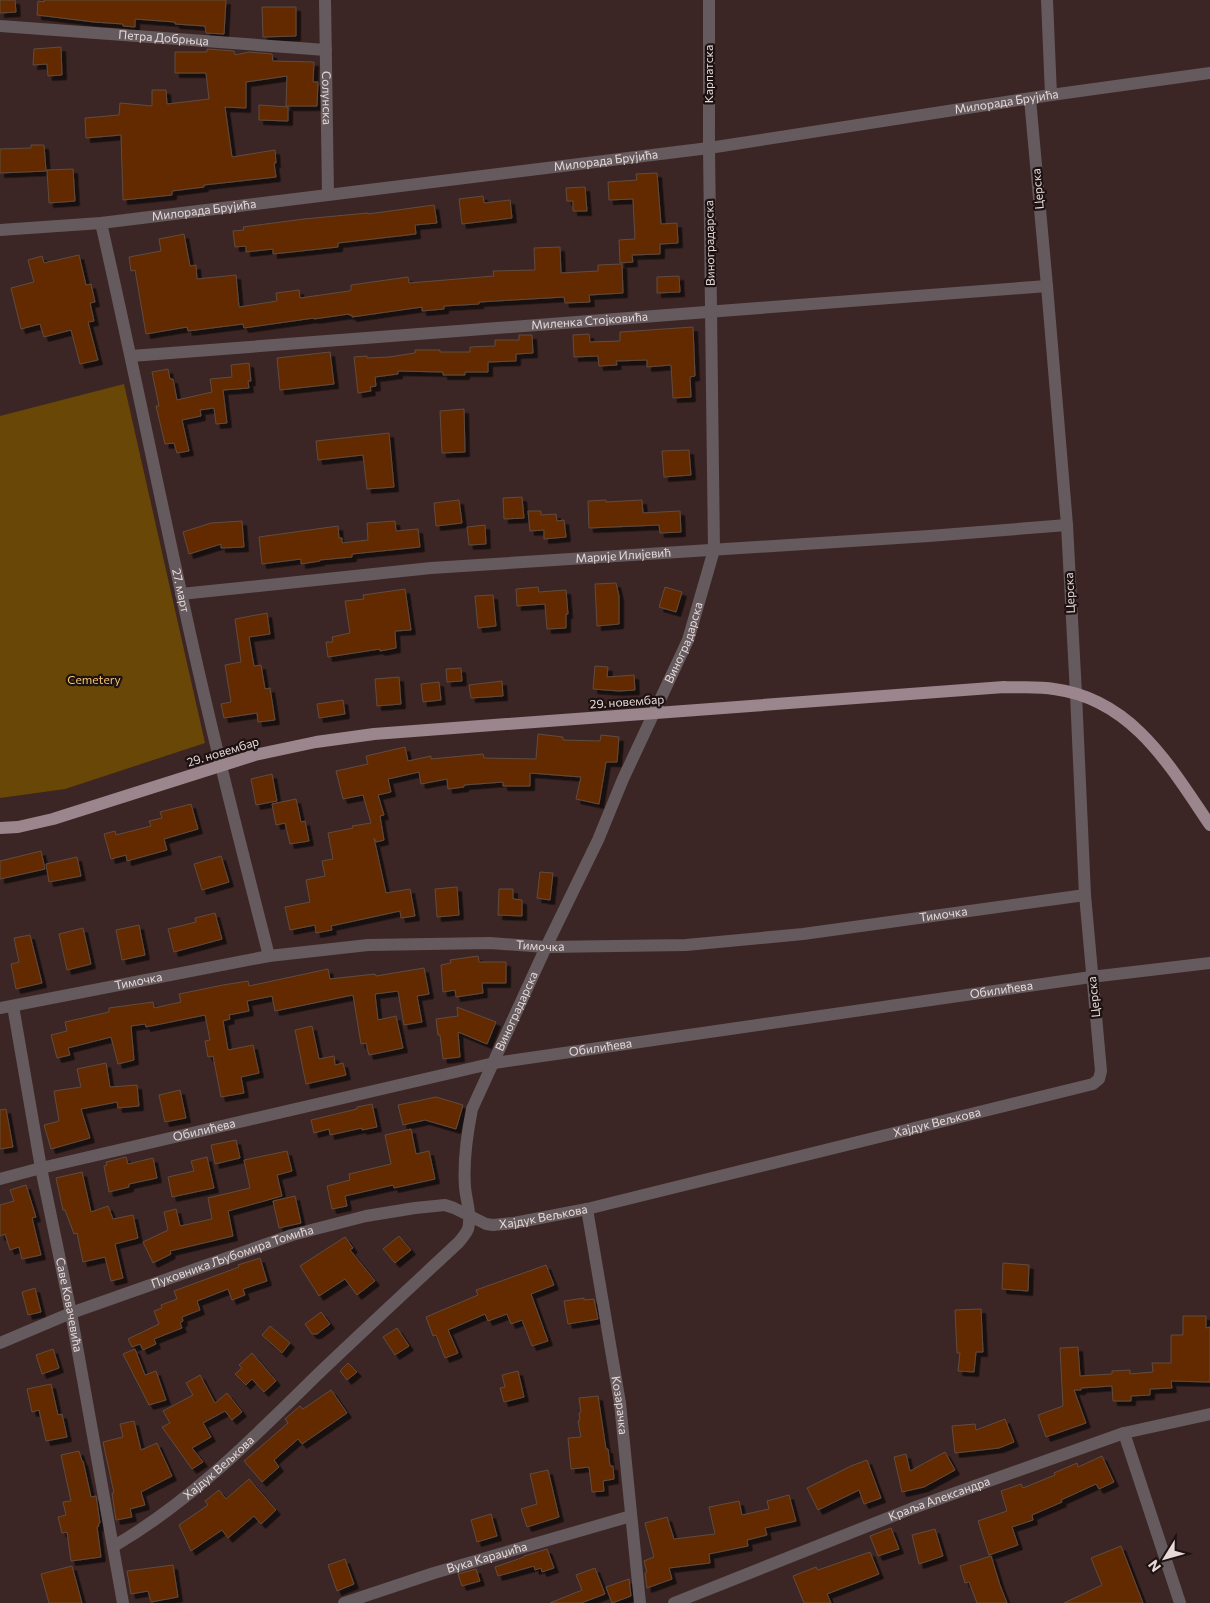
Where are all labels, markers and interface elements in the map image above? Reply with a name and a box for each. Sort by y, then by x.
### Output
street label: Петра Добрњца [118,27,209,47]
street label: Карпатска [701,45,715,103]
street label: Солунска [320,71,335,125]
street label: Милорада Брујића [953,86,1059,116]
street label: Милорада Брујића [553,146,659,173]
street label: Церска [1028,168,1046,210]
street label: Милорада Брујића [151,196,257,223]
street label: Виноградарска [701,200,717,286]
street label: Миленка Стојковића [531,309,648,331]
street label: Марије Илијевић [575,545,671,565]
street label: 27. март [170,567,193,614]
street label: Церска [1061,572,1077,614]
street label: Виноградарска [661,600,705,685]
park label: Cemetery [67,672,121,686]
street label: 29. новембар [589,691,665,711]
street label: 29. новембар [185,733,260,769]
street label: Тимочка [918,903,968,924]
street label: Тимочка [516,937,564,953]
street label: Тимочка [113,969,163,992]
street label: Виноградарска [491,969,540,1053]
street label: Церска [1084,976,1102,1018]
street label: Обилићева [969,977,1034,1000]
street label: Обилићева [568,1035,633,1058]
street label: Хајдук Вељкова [892,1104,982,1139]
street label: Обилићева [171,1115,237,1143]
street label: Хајдук Вељкова [498,1201,588,1230]
street label: Пуковника Љубомира Томића [149,1222,315,1290]
street label: Саве Ковачевића [54,1256,86,1353]
street label: Козарачка [609,1375,631,1435]
street label: Хајдук Вељкова [180,1432,256,1502]
street label: Краља Александра [886,1473,992,1523]
north arrow [1140,1533,1190,1583]
street label: Вука Караџића [445,1538,529,1575]
text: N [1144,1557,1164,1575]

